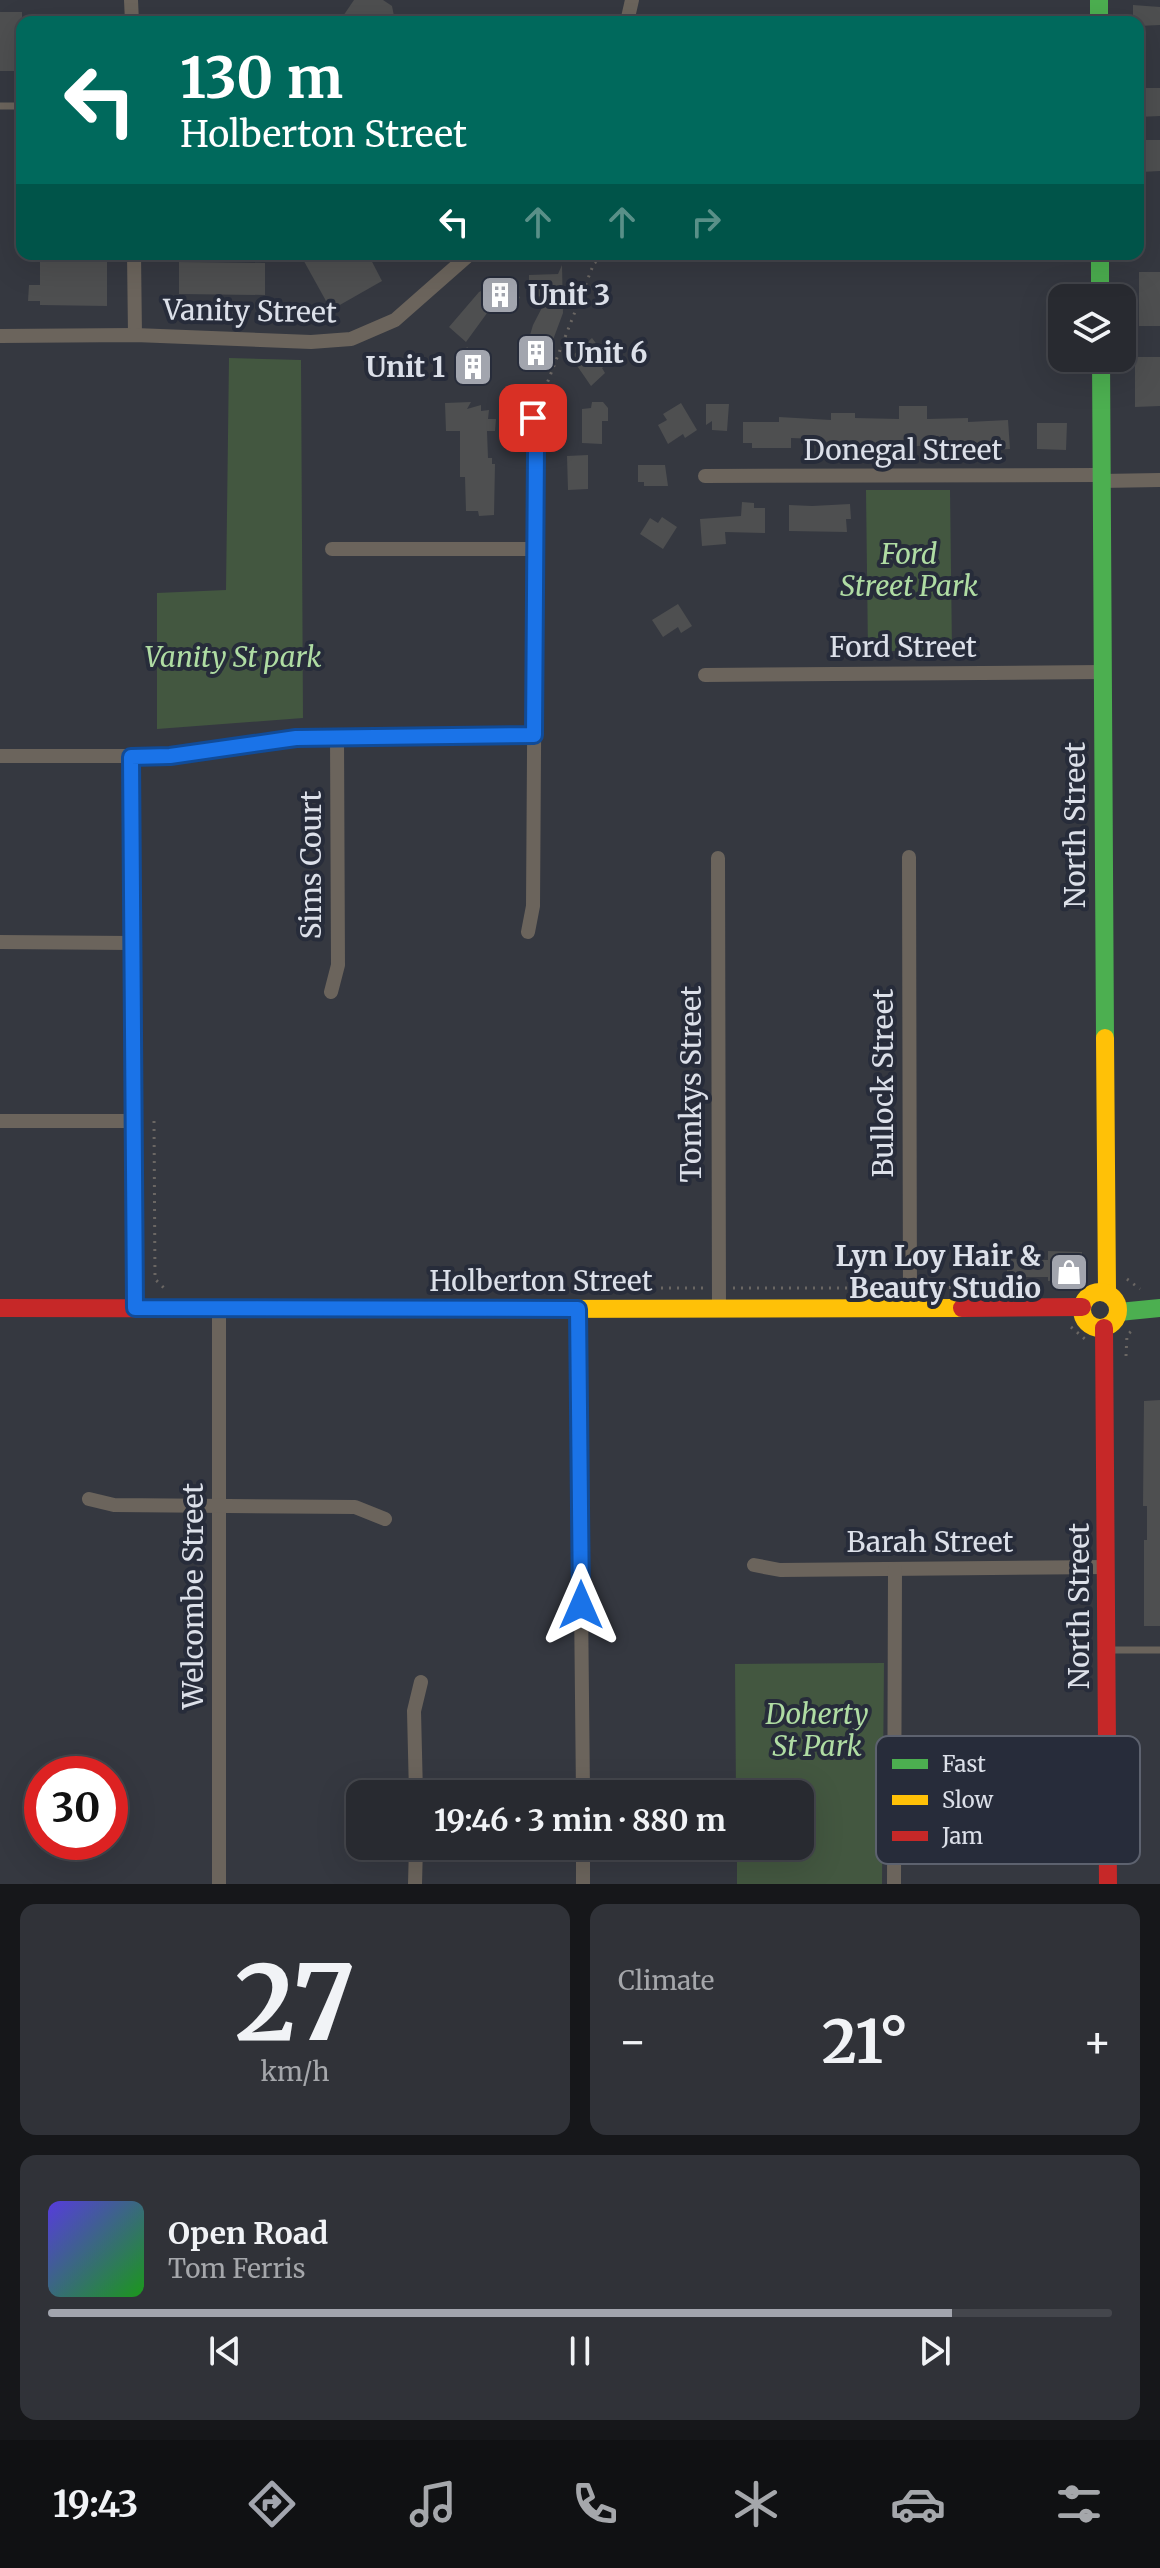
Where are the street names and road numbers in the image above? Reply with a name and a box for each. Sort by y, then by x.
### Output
street label: Vanity Street [162,291,337,331]
street label: Donegal Street [804,432,1002,468]
street label: Ford Street [829,629,977,665]
street label: North Street [1057,742,1093,908]
street label: Sims Court [293,791,329,939]
street label: Tomkys Street [673,985,709,1182]
street label: Bullock Street [865,988,901,1177]
street label: Holberton Street [429,1263,653,1299]
street label: Welcombe Street [175,1483,211,1710]
street label: North Street [1061,1523,1097,1689]
street label: Barah Street [847,1524,1014,1560]

